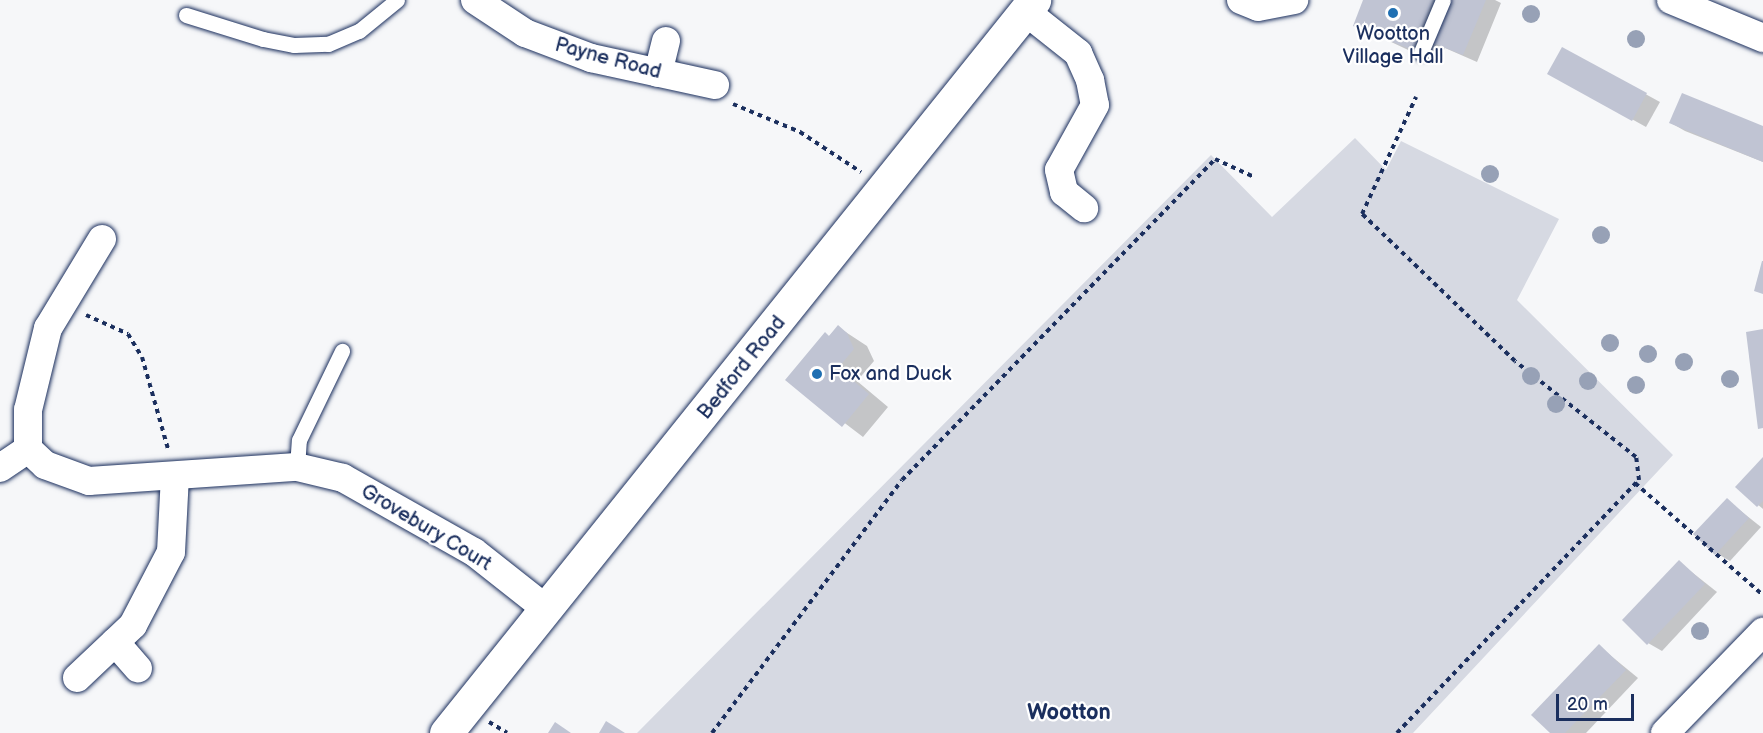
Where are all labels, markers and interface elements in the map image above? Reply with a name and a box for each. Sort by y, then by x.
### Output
marker: Wootton Village Hall [1386,6,1400,20]
place label: Wootton Village Hall [1343,22,1443,69]
street label: Payne Road [552,33,664,85]
street label: Bedford Road [693,312,791,424]
place label: Fox and Duck [829,362,951,386]
marker: Fox and Duck [810,367,824,381]
street label: Grovebury Court [356,479,496,577]
scale bar [1559,682,1637,720]
text: 20 m [1567,694,1608,715]
district label: Wootton [1027,700,1111,726]

